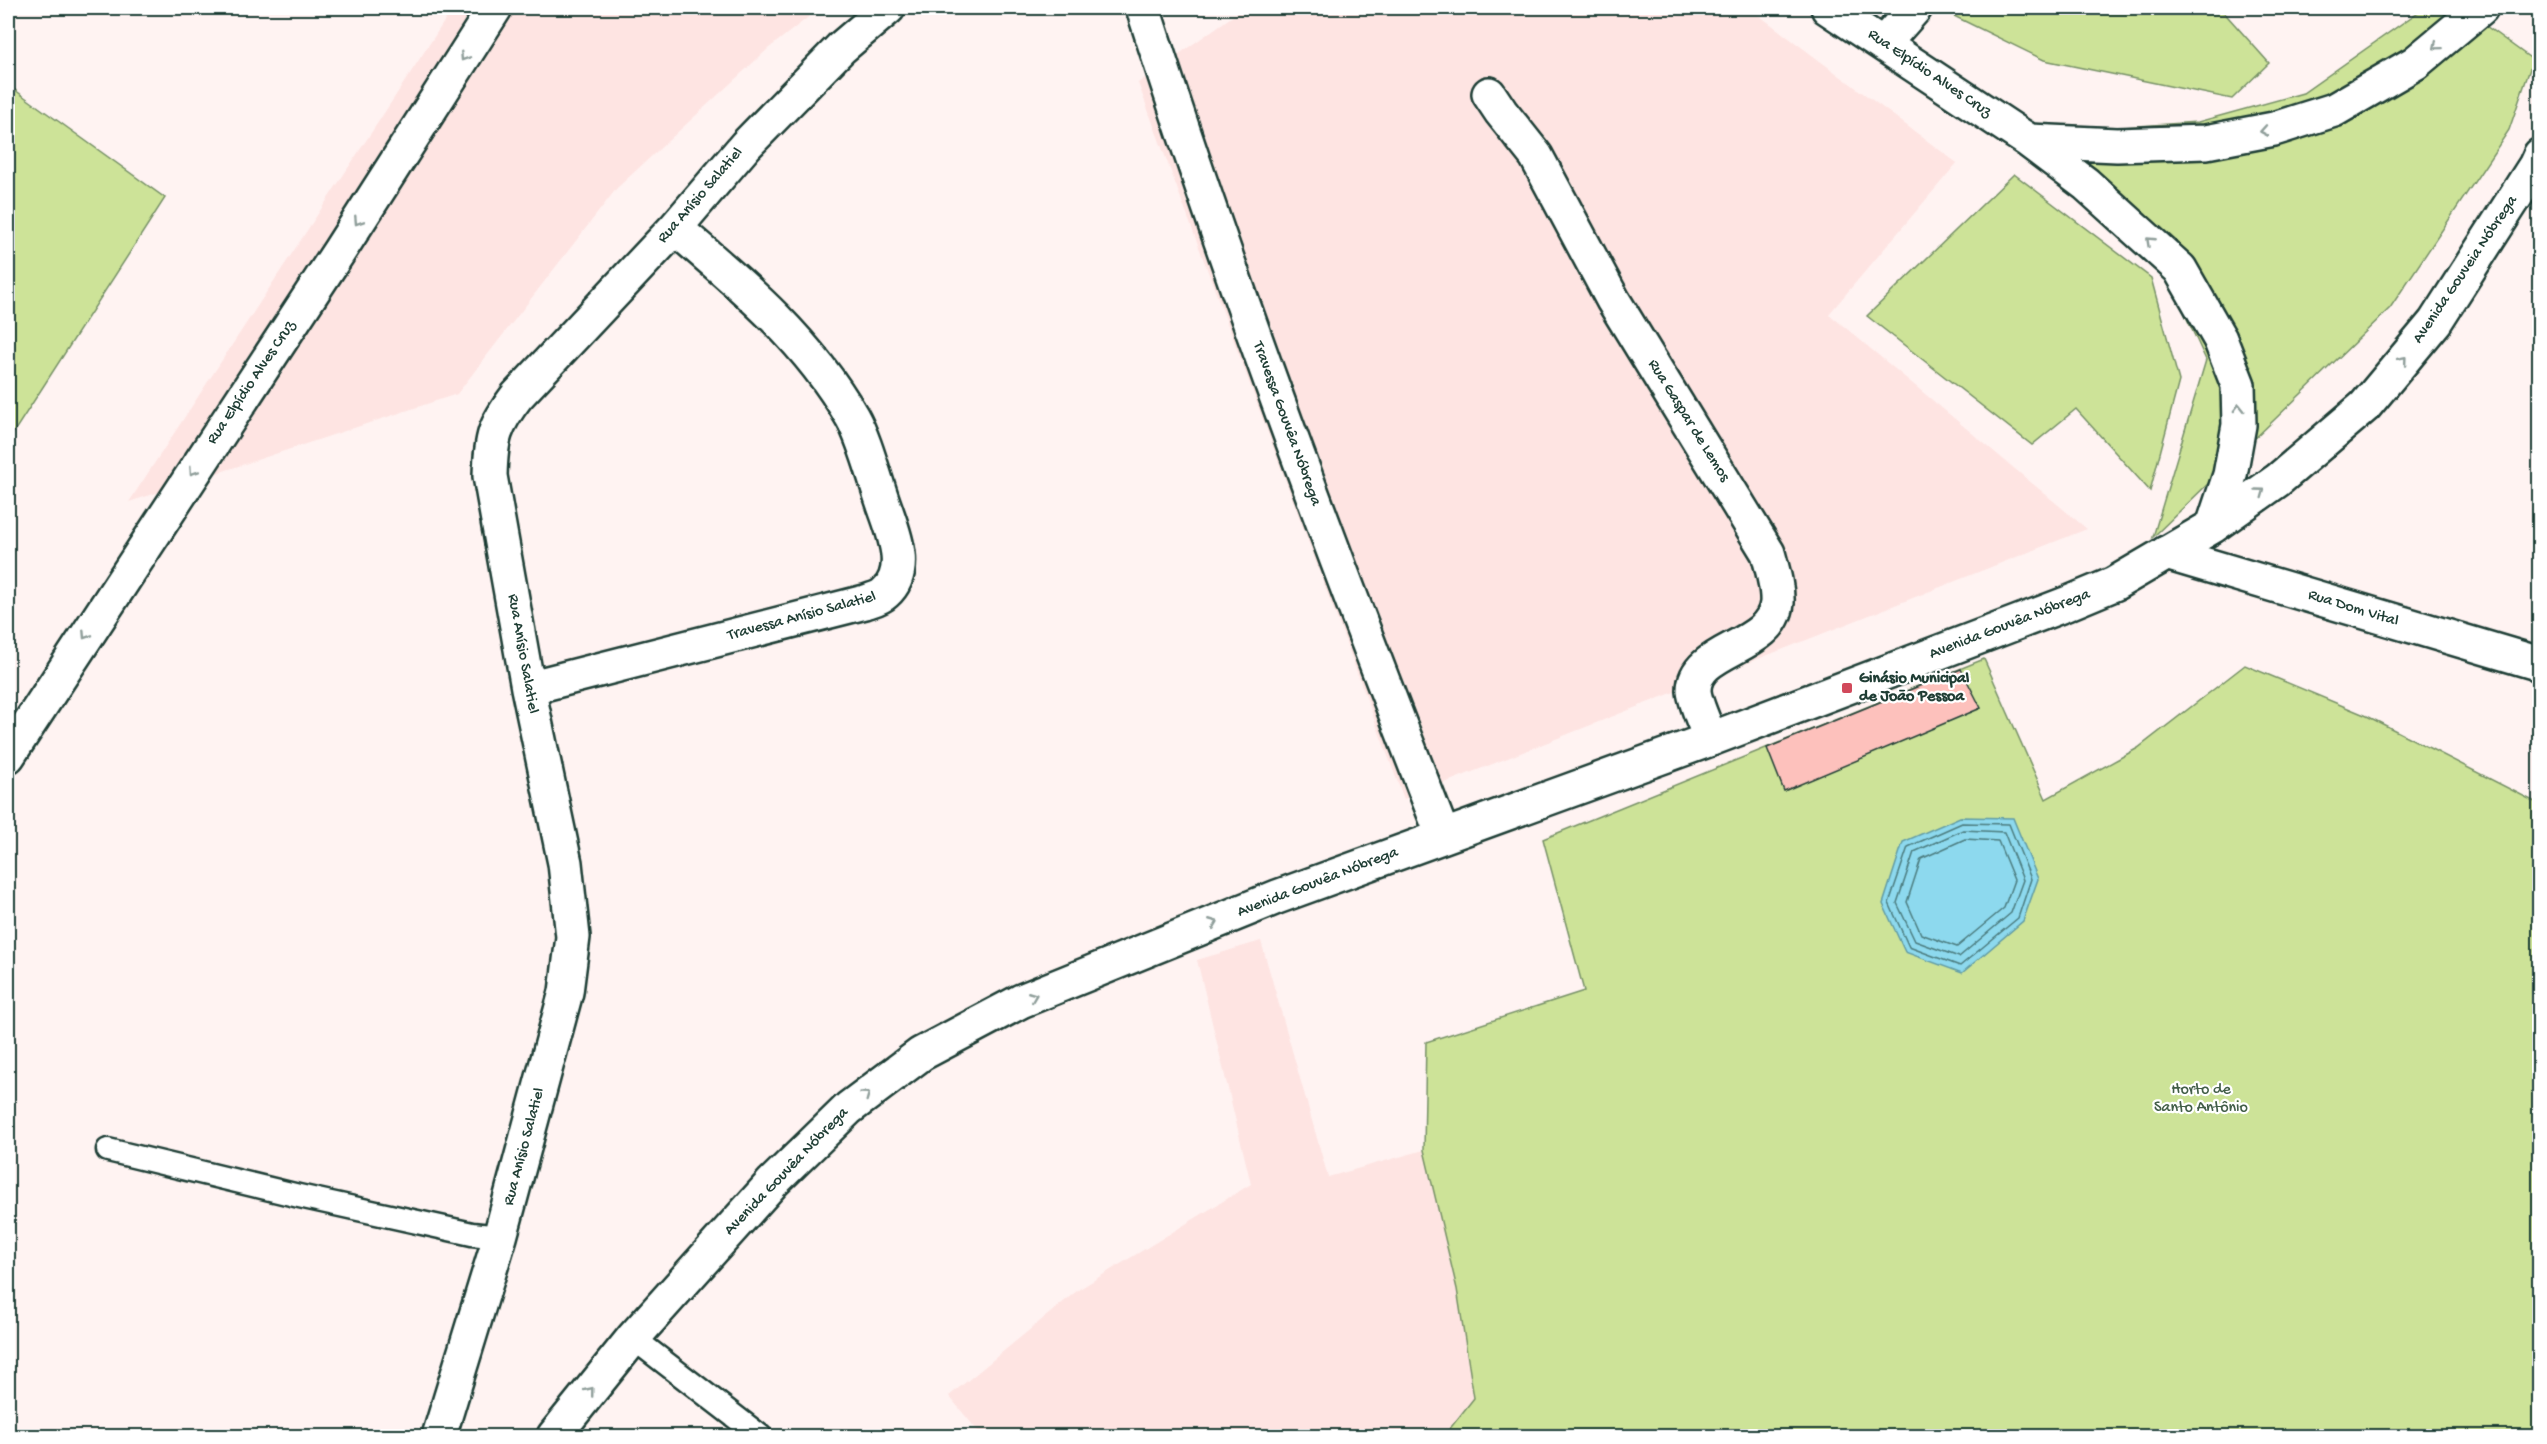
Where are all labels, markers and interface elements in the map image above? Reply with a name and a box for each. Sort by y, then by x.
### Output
street label: Rua Elpídio Alves Cruz [1864,26,1995,123]
one-way arrow [2433,38,2444,49]
one-way arrow [459,51,471,61]
one-way arrow [2259,124,2269,137]
street label: Rua Anísio Salatiel [654,144,748,248]
street label: Avenida Gouveia Nóbrega [2409,191,2523,348]
one-way arrow [354,215,366,225]
one-way arrow [2146,237,2157,248]
street label: Rua Elpídio Alves Cruz [204,317,301,448]
street label: Travessa Gouvêa Nóbrega [1247,338,1325,510]
street label: Rua Gaspar de Lemos [1643,356,1734,487]
one-way arrow [2396,356,2407,367]
one-way arrow [2232,404,2245,413]
one-way arrow [189,465,200,476]
one-way arrow [2254,488,2265,499]
street label: Avenida Gouvêa Nóbrega [1927,585,2094,664]
street label: Rua Dom Vital [2305,586,2401,632]
street label: Travessa Anísio Salatiel [725,588,878,646]
street label: Rua Anísio Salatiel [502,593,542,715]
one-way arrow [83,628,94,639]
place label: Ginásio Municipal de João Pessoa [1859,670,1970,707]
marker: Ginásio Municipal de João Pessoa [1840,681,1854,695]
street label: Avenida Gouvêa Nóbrega [1235,843,1402,922]
one-way arrow [1208,918,1219,930]
one-way arrow [1027,991,1038,1003]
park label: Horto de Santo Antônio [2154,1081,2248,1118]
street label: Rua Anísio Salatiel [500,1086,550,1208]
one-way arrow [859,1091,870,1102]
street label: Avenida Gouvêa Nóbrega [721,1103,854,1240]
one-way arrow [583,1387,594,1398]

